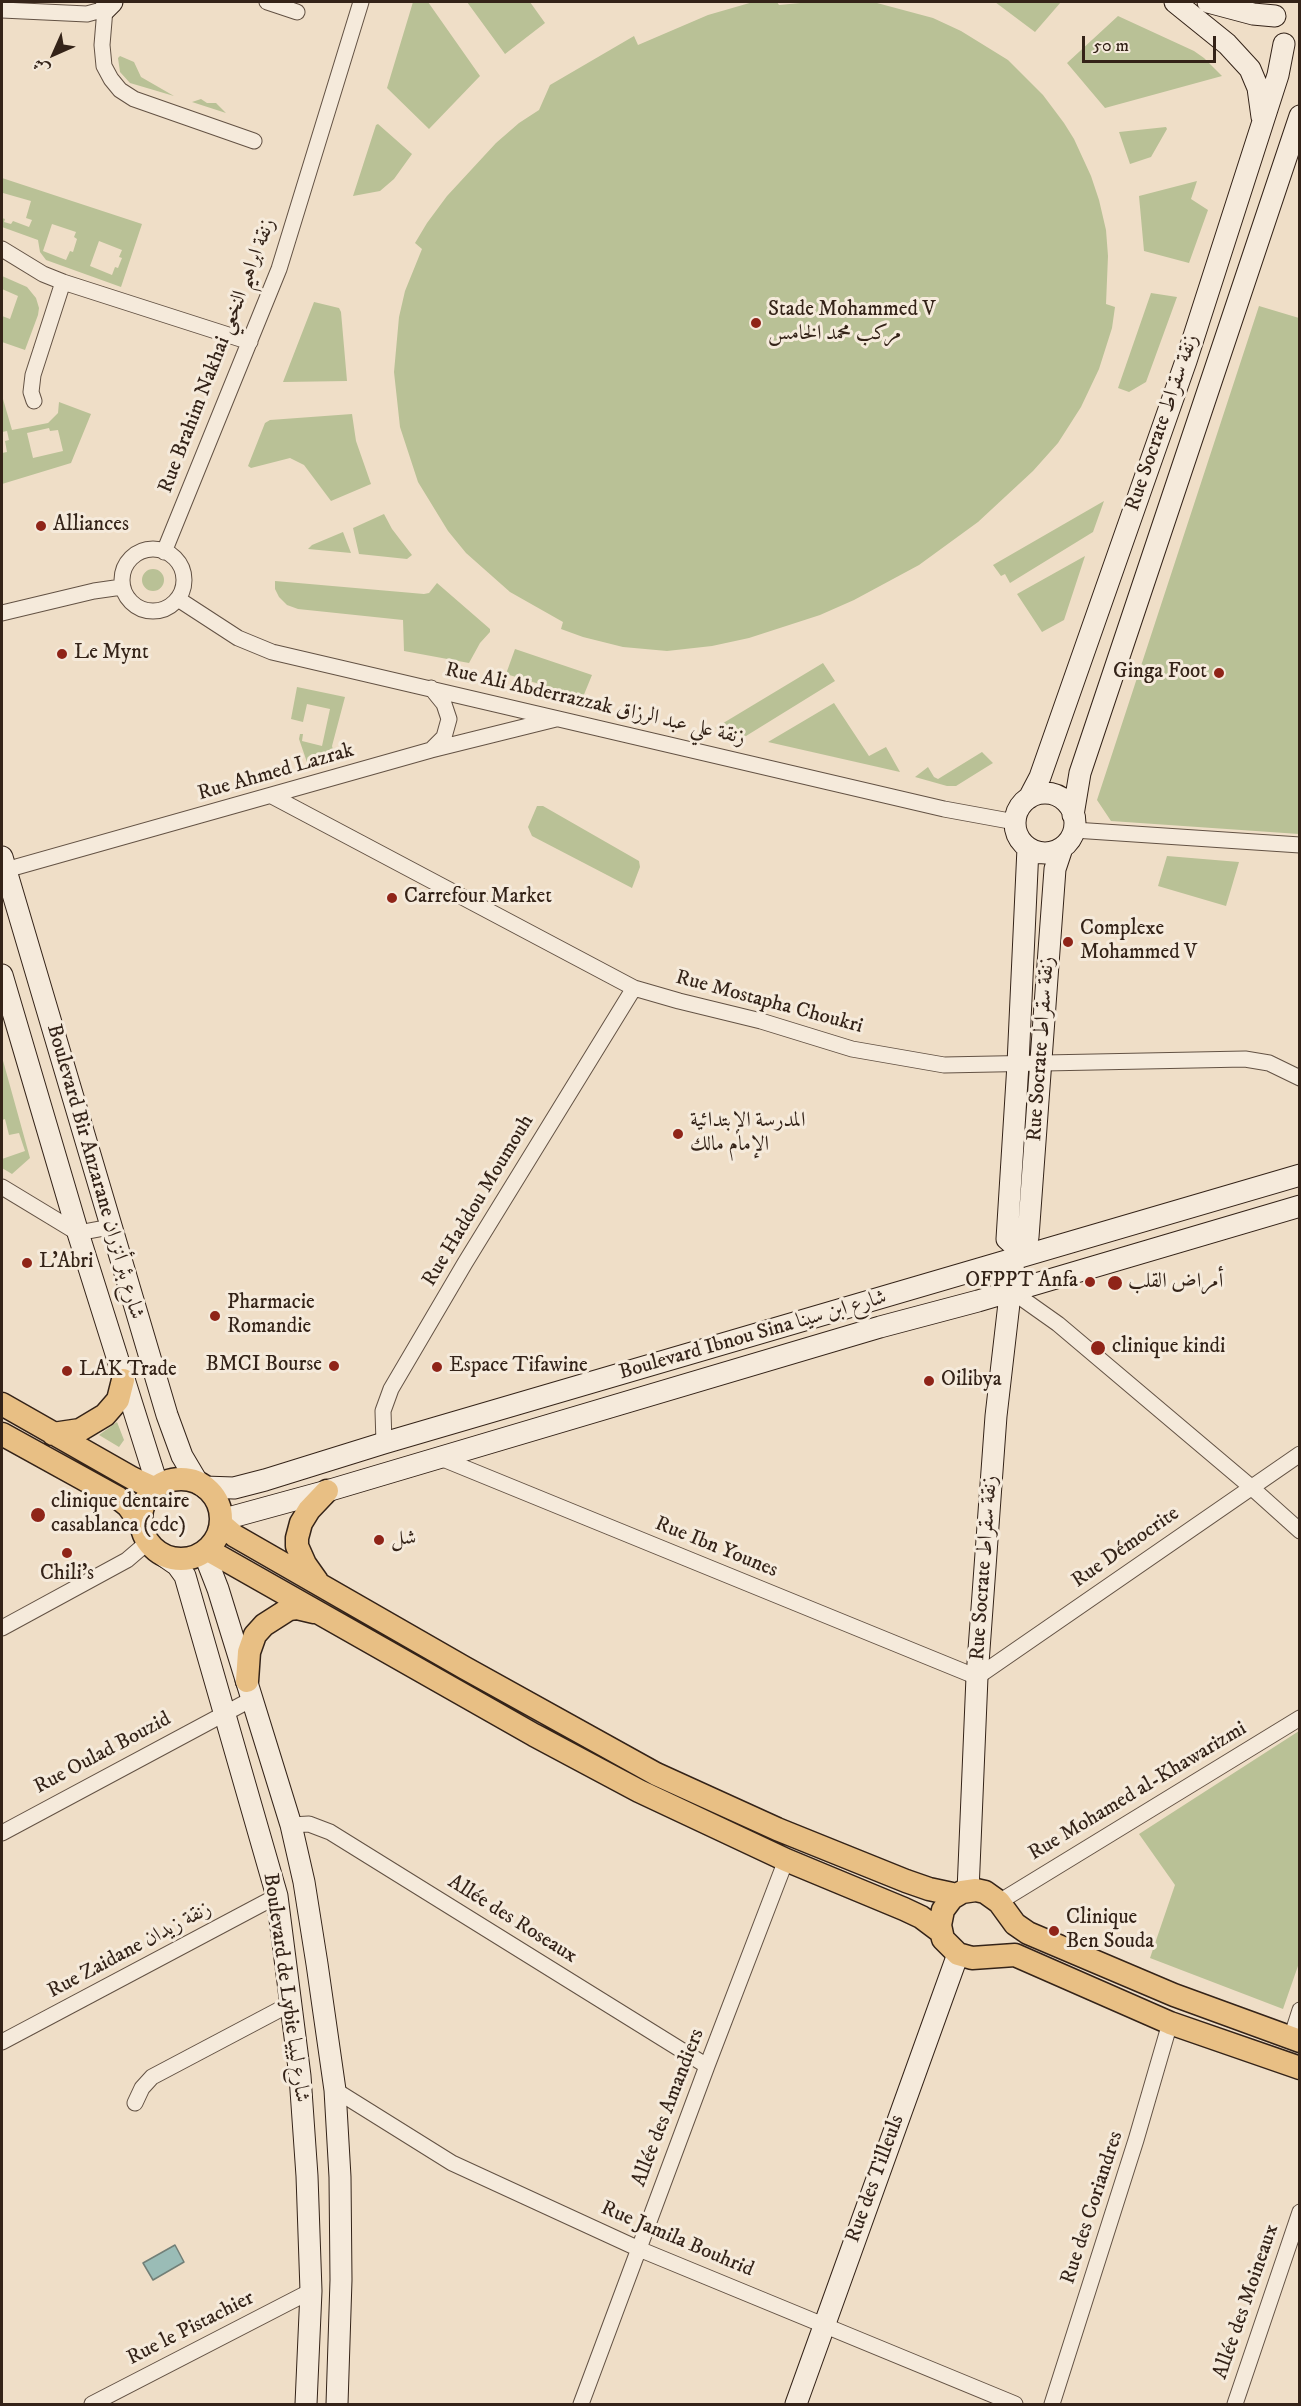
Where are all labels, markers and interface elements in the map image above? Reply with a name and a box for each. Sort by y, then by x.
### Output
north arrow [24,24,84,84]
scale bar [1085,24,1218,62]
text: 50 m [1093,35,1129,57]
text: ش [29,54,54,79]
street label: Rue Brahim Nakhai زنقة ابراهيم النخعي [154,215,282,497]
place label: Stade Mohammed V مركب محمد الخامس [768,298,936,348]
marker: Stade Mohammed V مركب محمد الخامس [749,316,763,330]
street label: Rue Socrate زنقة سقراط [1121,331,1205,515]
place label: Alliances [53,513,129,539]
marker: Alliances [34,519,48,533]
place label: Le Mynt [74,641,149,667]
marker: Le Mynt [55,647,69,661]
street label: Rue Ali Abderrazzak زنقة علي عبد الرزاق [442,658,748,752]
place label: Ginga Foot [1113,660,1207,686]
marker: Ginga Foot [1212,666,1226,680]
street label: Rue Ahmed Lazrak [195,739,357,807]
place label: Carrefour Market [404,885,552,911]
marker: Carrefour Market [385,891,399,905]
place label: Complexe Mohammed V [1080,917,1197,967]
marker: Complexe Mohammed V [1061,935,1075,949]
street label: Rue Socrate زنقة سقراط [1023,956,1061,1142]
street label: Rue Mostapha Choukri [673,966,865,1040]
street label: Boulevard Bir Anzarane شارع بئر أنزران [40,1022,148,1322]
place label: المدرسة الإبتدائية الإمام مالك [690,1109,805,1159]
street label: Rue Haddou Moumouh [418,1111,540,1291]
marker: المدرسة الإبتدائية الإمام مالك [671,1127,685,1141]
place label: L'Abri [39,1250,94,1276]
marker: L'Abri [20,1256,34,1270]
place label: OFPPT Anfa [965,1269,1078,1295]
place label: أمراض القلب [1128,1270,1223,1296]
marker: أمراض القلب [1106,1274,1124,1292]
marker: OFPPT Anfa [1083,1275,1097,1289]
street label: Boulevard Ibnou Sina شارع ابن سينا [616,1286,890,1386]
place label: Pharmacie Romandie [227,1291,315,1341]
marker: Pharmacie Romandie [208,1309,222,1323]
place label: clinique kindi [1112,1335,1226,1361]
marker: clinique kindi [1089,1339,1107,1357]
place label: BMCI Bourse [205,1353,322,1379]
place label: Espace Tifawine [449,1354,588,1380]
place label: LAK Trade [79,1358,177,1384]
marker: BMCI Bourse [327,1359,341,1373]
marker: Espace Tifawine [430,1360,444,1374]
marker: LAK Trade [60,1364,74,1378]
place label: Oilibya [941,1368,1002,1394]
marker: Oilibya [922,1374,936,1388]
street label: Rue Socrate زنقة سقراط [966,1475,1004,1661]
place label: clinique dentaire casablanca (cdc) [51,1490,189,1540]
street label: Rue Démocrite [1068,1502,1184,1594]
marker: clinique dentaire casablanca (cdc) [29,1506,47,1524]
street label: Rue Ibn Younes [651,1512,781,1584]
place label: شل [391,1527,416,1553]
marker: شل [372,1533,386,1547]
marker: Chili's [60,1546,74,1560]
place label: Chili's [40,1562,94,1588]
street label: Rue Oulad Bouzid [30,1707,176,1801]
street label: Rue Mohamed al-Khawarizmi [1024,1717,1252,1867]
street label: Allée des Roseaux [443,1870,581,1970]
street label: Boulevard de Lybie شارع ليبيا [256,1872,314,2104]
street label: Rue Zaidane زنقة زيدان [44,1897,216,2005]
place label: Clinique Ben Souda [1066,1906,1154,1956]
marker: Clinique Ben Souda [1047,1924,1061,1938]
street label: Allée des Amandiers [627,2026,711,2190]
street label: Rue des Tilleuls [841,2112,911,2246]
street label: Rue des Coriandres [1056,2128,1130,2288]
street label: Rue Jamila Bouhrid [597,2196,757,2284]
street label: Allée des Moineaux [1209,2221,1285,2383]
street label: Rue le Pistachier [123,2286,259,2372]

